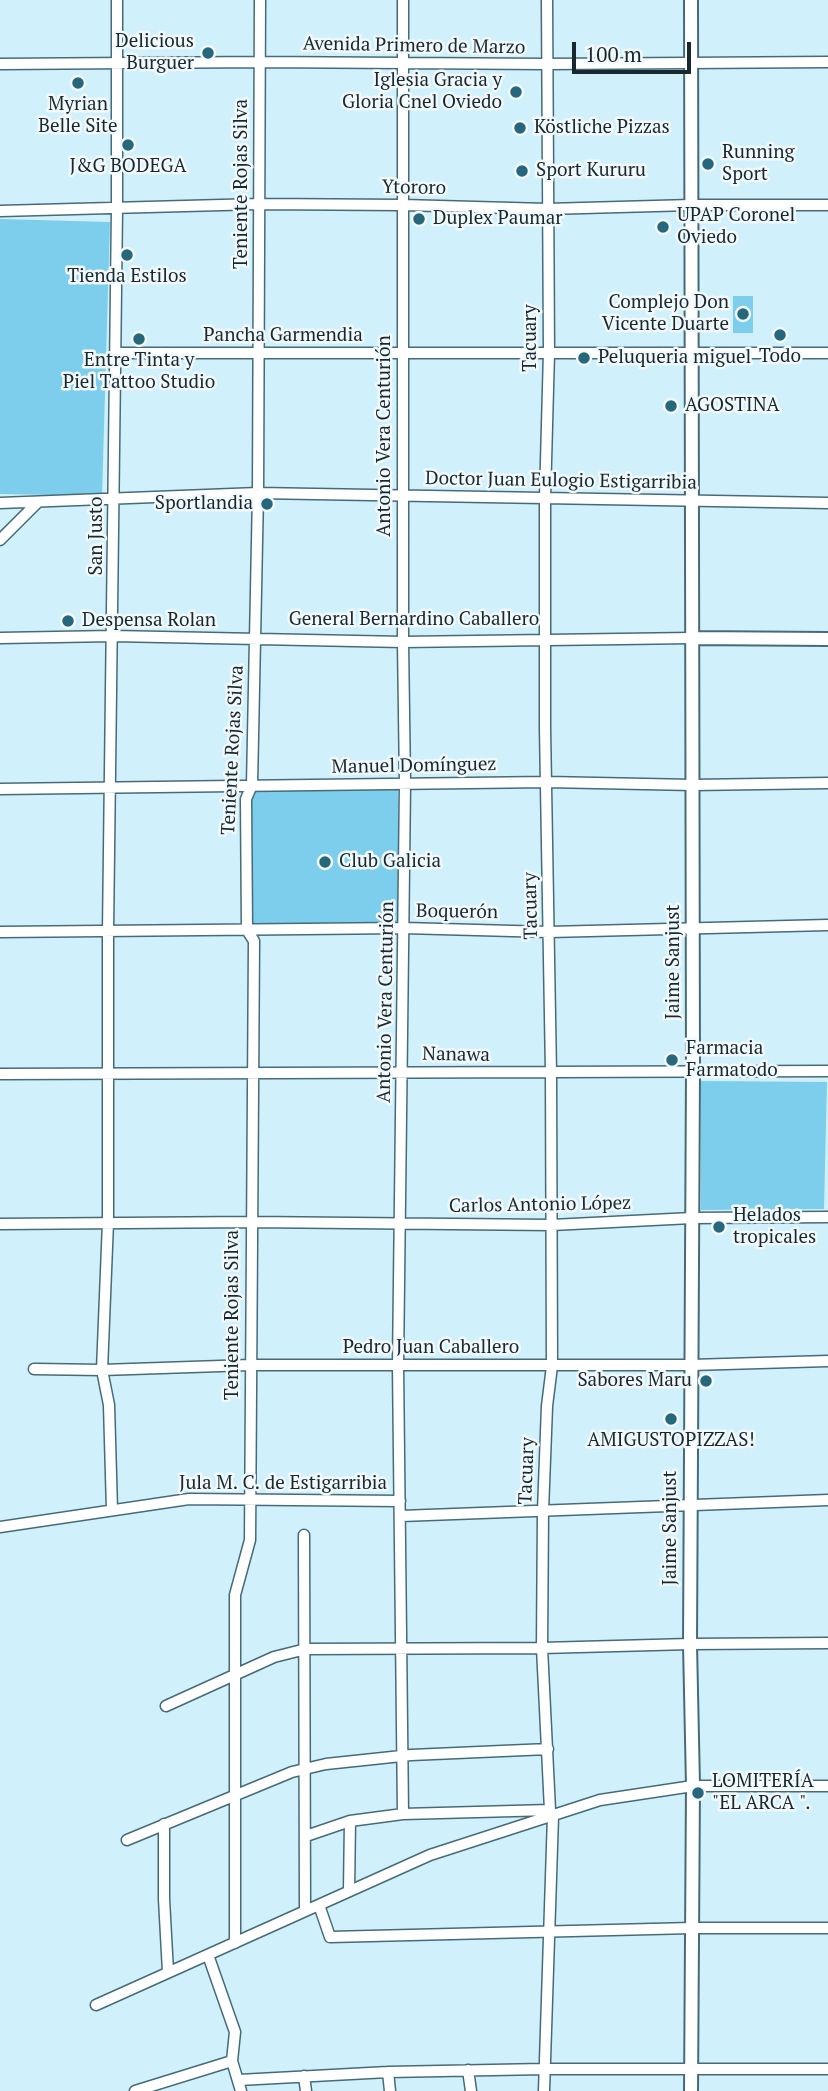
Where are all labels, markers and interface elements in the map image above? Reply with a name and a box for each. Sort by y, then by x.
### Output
scale bar [576,28,695,72]
place label: Delicious Burguer [115,31,194,75]
street label: Avenida Primero de Marzo [303,33,525,59]
text: 100 m [585,40,642,68]
marker: Delicious Burguer [200,45,216,61]
place label: Iglesia Gracia y Gloria Cnel Oviedo [342,70,502,114]
marker: Myrian Belle Site [70,75,86,91]
marker: Iglesia Gracia y Gloria Cnel Oviedo [508,84,524,100]
place label: Myrian Belle Site [38,94,118,138]
street label: Teniente Rojas Silva [231,99,253,269]
place label: Köstliche Pizzas [534,117,670,139]
marker: Köstliche Pizzas [512,120,528,136]
marker: J&G BODEGA [120,137,136,153]
place label: Running Sport [722,142,795,186]
place label: J&G BODEGA [70,156,186,178]
marker: Running Sport [700,156,716,172]
place label: Sport Kururu [536,160,646,182]
marker: Sport Kururu [514,163,530,179]
street label: Ytororo [382,176,446,200]
place label: UPAP Coronel Oviedo [677,205,795,249]
place label: Duplex Paumar [433,208,563,230]
marker: Duplex Paumar [411,211,427,227]
marker: UPAP Coronel Oviedo [655,219,671,235]
marker: Tienda Estilos [119,247,135,263]
place label: Tienda Estilos [67,266,187,288]
place label: Complejo Don Vicente Duarte [602,292,729,336]
street label: Tacuary [520,304,542,372]
marker: Complejo Don Vicente Duarte [735,306,751,322]
street label: Pancha Garmendia [203,325,363,347]
marker: Todo [772,327,788,343]
marker: Entre Tinta y Piel Tattoo Studio [131,331,147,347]
street label: Antonio Vera Centurión [374,335,396,537]
place label: Todo [759,346,801,368]
place label: Peluqueria miguel [598,347,751,369]
place label: Entre Tinta y Piel Tattoo Studio [63,350,215,394]
marker: Peluqueria miguel [576,350,592,366]
place label: AGOSTINA [685,395,780,417]
marker: AGOSTINA [663,398,679,414]
street label: Doctor Juan Eulogio Estigarribia [425,467,697,495]
place label: Sportlandia [155,493,253,515]
marker: Sportlandia [259,496,275,512]
street label: San Justo [86,497,108,575]
street label: General Bernardino Caballero [289,609,539,631]
place label: Despensa Rolan [82,610,216,632]
marker: Despensa Rolan [60,613,76,629]
street label: Teniente Rojas Silva [217,664,249,836]
street label: Manuel Domínguez [331,753,497,779]
place label: Club Galicia [339,851,441,873]
marker: Club Galicia [317,854,333,870]
street label: Tacuary [519,872,543,940]
street label: Boquerón [416,900,498,924]
street label: Antonio Vera Centurión [373,901,399,1103]
street label: Jaime Sanjust [663,904,685,1020]
place label: Farmacia Farmatodo [686,1038,778,1082]
street label: Nanawa [422,1043,490,1067]
marker: Farmacia Farmatodo [664,1052,680,1068]
street label: Carlos Antonio López [449,1192,631,1218]
place label: Helados tropicales [733,1205,816,1249]
marker: Helados tropicales [711,1219,727,1235]
street label: Teniente Rojas Silva [222,1230,244,1400]
street label: Pedro Juan Caballero [343,1337,519,1359]
place label: Sabores Maru [577,1370,692,1392]
marker: Sabores Maru [698,1373,714,1389]
marker: AMIGUSTOPIZZAS! [663,1411,679,1427]
place label: AMIGUSTOPIZZAS! [587,1430,755,1452]
street label: Tacuary [514,1437,540,1505]
street label: Jaime Sanjust [660,1470,682,1586]
street label: Jula M. C. de Estigarribia [179,1473,387,1495]
place label: LOMITERÍA "EL ARCA ". [712,1771,814,1815]
marker: LOMITERÍA "EL ARCA ". [690,1785,706,1801]

